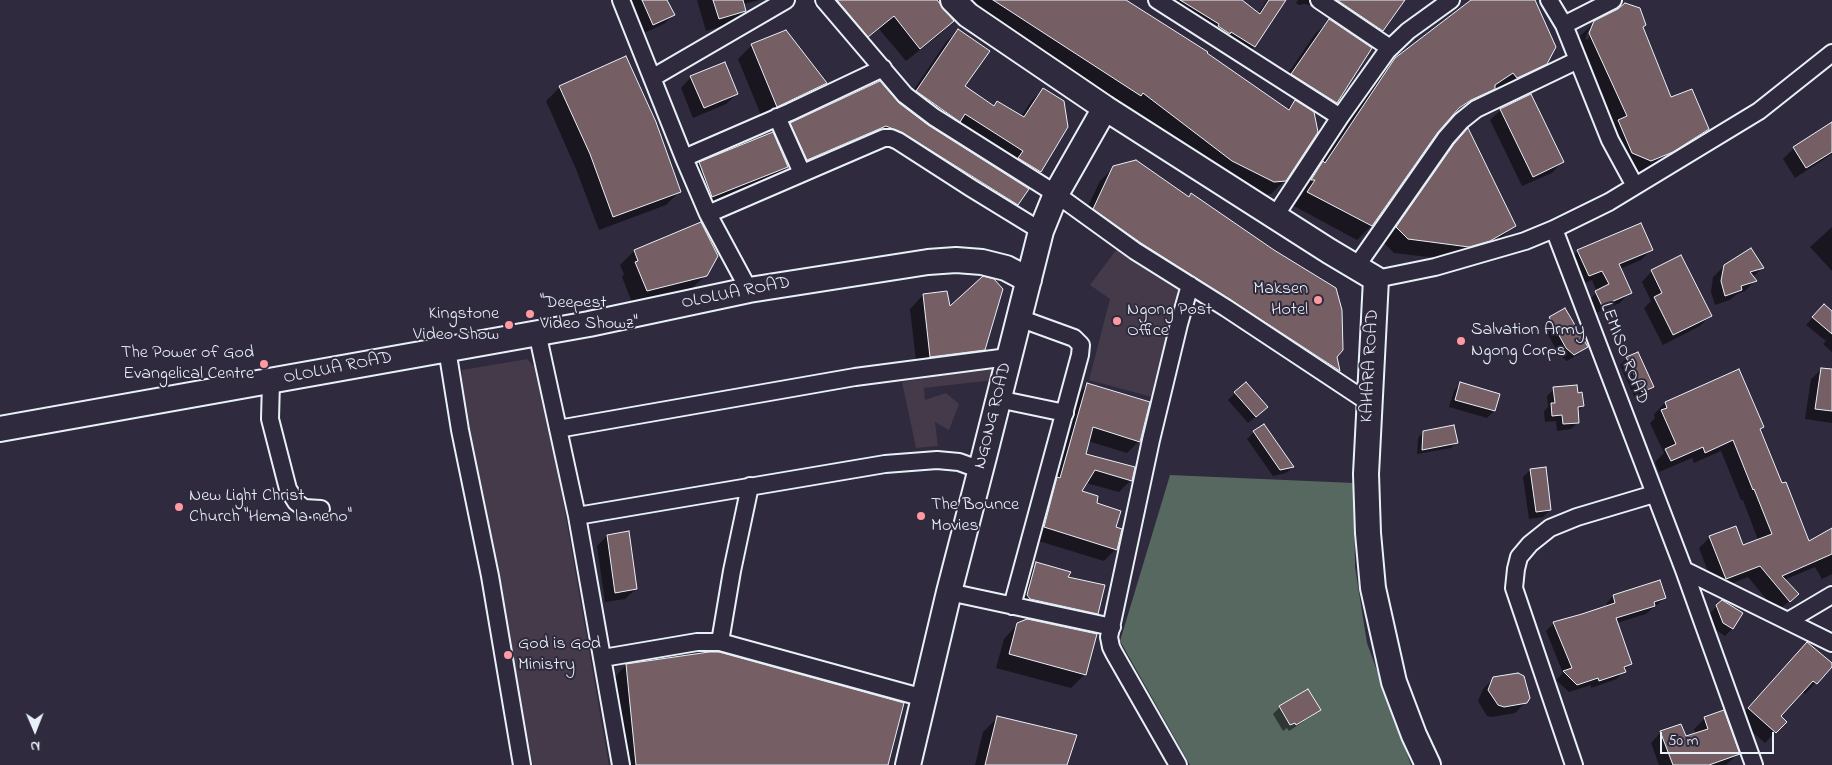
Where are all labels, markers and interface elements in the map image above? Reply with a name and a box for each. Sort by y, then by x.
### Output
street label: OLOLUA ROAD [680,273,792,315]
place label: Maksen Hotel [1253,279,1308,322]
place label: "Deepest Video Showz" [540,293,638,336]
marker: Maksen Hotel [1312,294,1324,306]
place label: Ngong Post Office [1127,300,1212,342]
street label: LEMISO ROAD [1594,300,1652,408]
place label: Kingstone Video Show [413,304,499,346]
marker: "Deepest Video Showz" [524,308,536,320]
street label: KAHARA ROAD [1357,309,1385,423]
marker: Ngong Post Office [1111,315,1123,327]
marker: Kingstone Video Show [503,319,515,331]
place label: Salvation Army Ngong Corps [1471,320,1585,362]
marker: Salvation Army Ngong Corps [1455,335,1467,347]
place label: The Power of God Evangelical Centre [121,343,254,386]
street label: OLOLUA ROAD [282,348,394,390]
marker: The Power of God Evangelical Centre [258,358,270,370]
street label: NGONG ROAD [970,361,1018,471]
place label: New Light Christ Church "Hema la neno" [189,486,352,528]
place label: The Bounce Movies [931,495,1019,538]
marker: New Light Christ Church "Hema la neno" [173,501,185,513]
marker: The Bounce Movies [915,510,927,522]
place label: God is God Ministry [518,634,601,676]
marker: God is God Ministry [502,649,514,661]
north arrow [10,705,60,755]
scale bar [1662,722,1776,754]
text: 50 m [1668,730,1698,752]
text: N [30,735,40,756]

